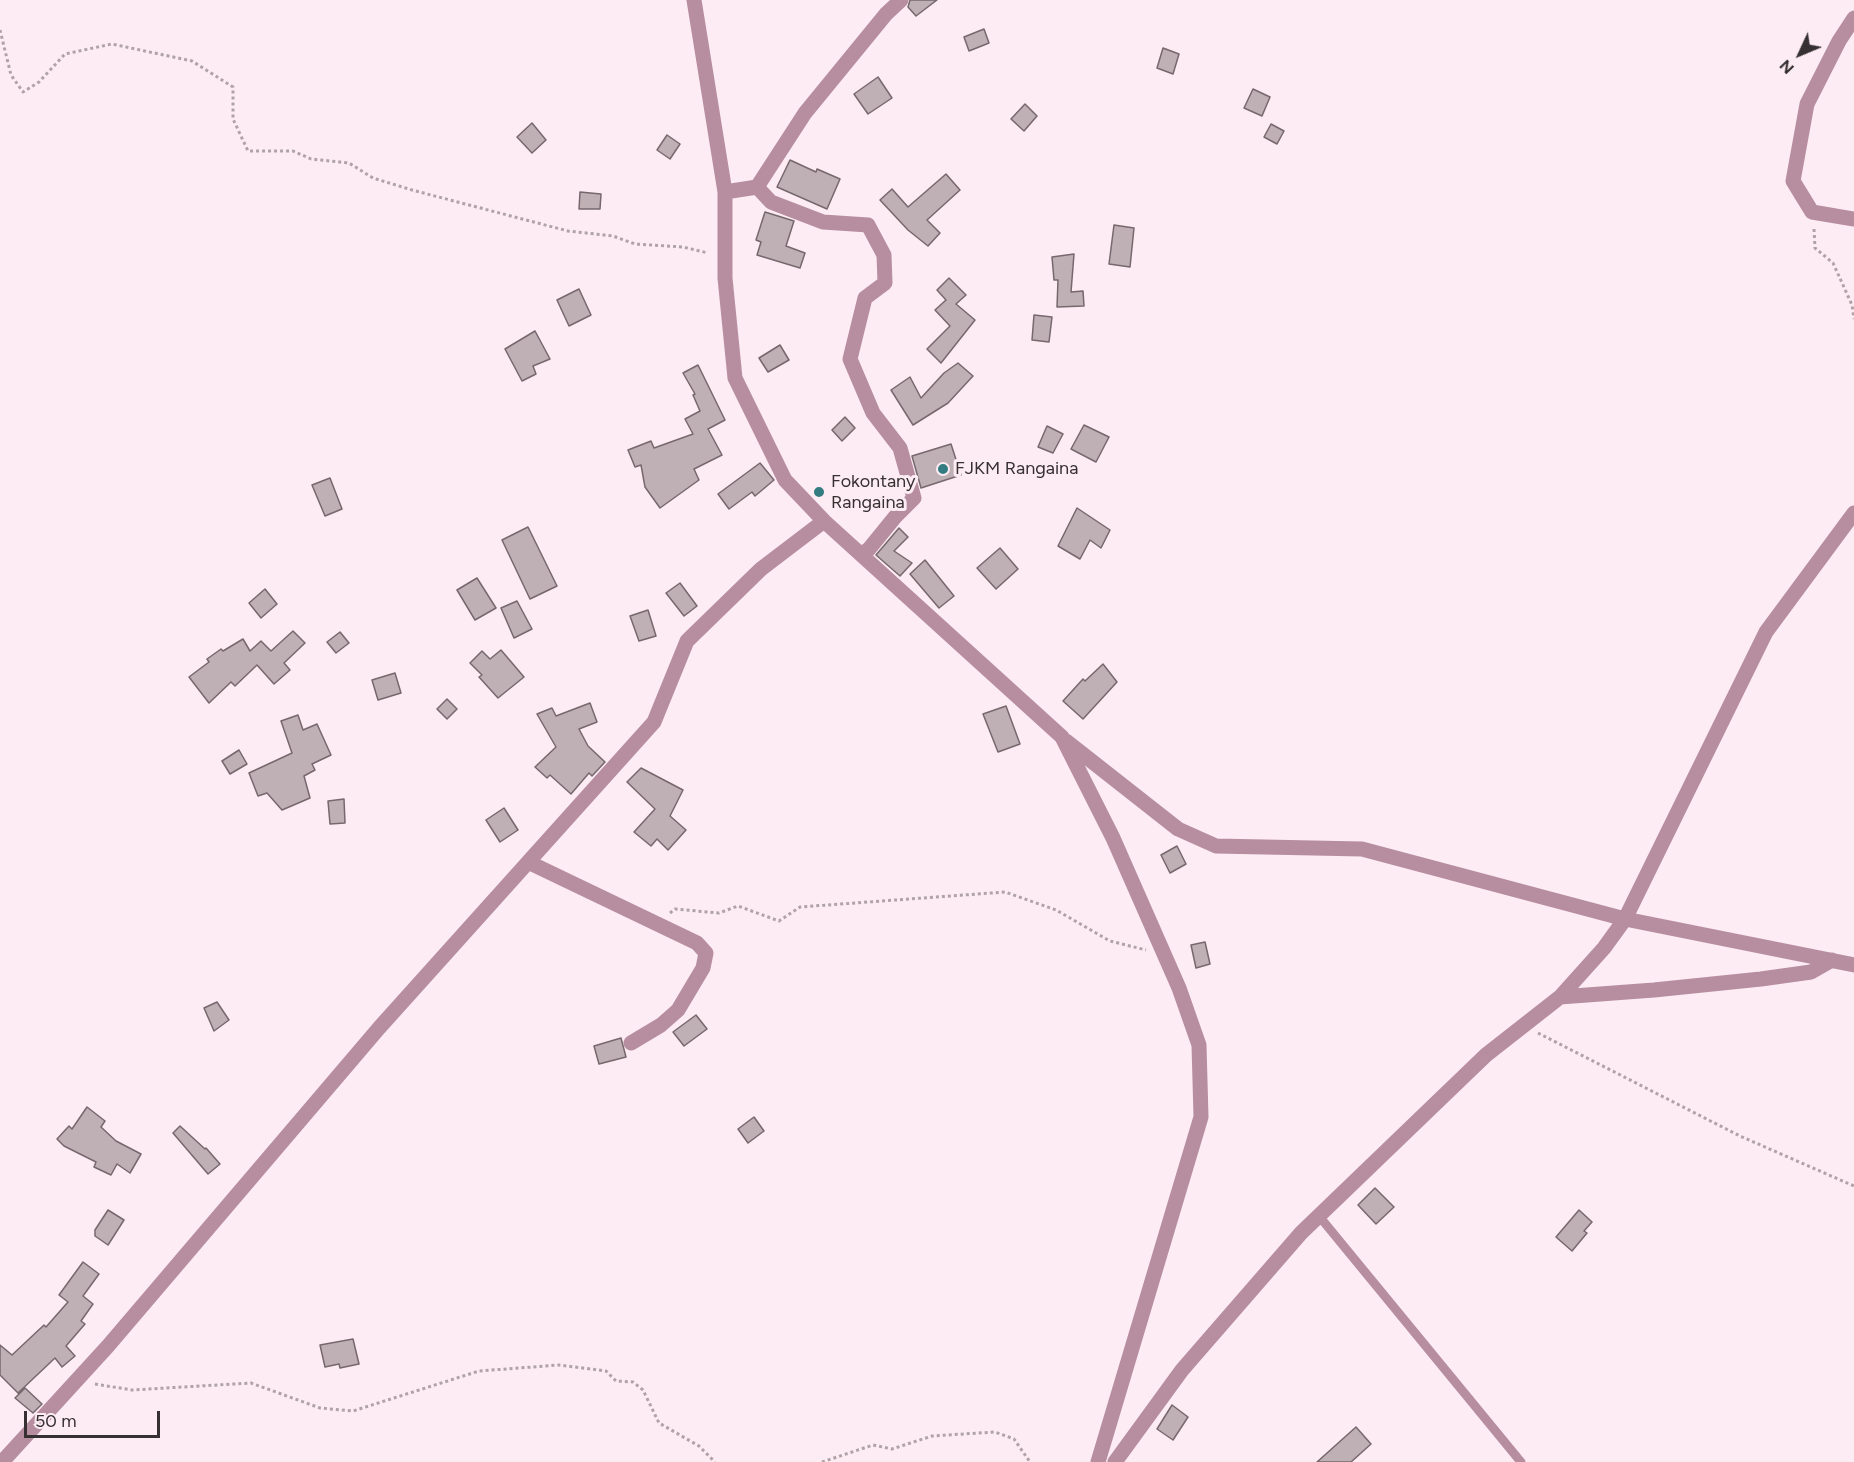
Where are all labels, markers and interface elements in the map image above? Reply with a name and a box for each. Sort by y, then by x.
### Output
north arrow [1770,24,1830,84]
text: N [1776,56,1798,78]
place label: FJKM Rangaina [955,458,1078,480]
marker: FJKM Rangaina [936,462,950,476]
place label: Fokontany Rangaina [831,471,915,514]
marker: Fokontany Rangaina [812,485,826,499]
scale bar [27,1399,164,1437]
text: 50 m [35,1410,77,1432]

